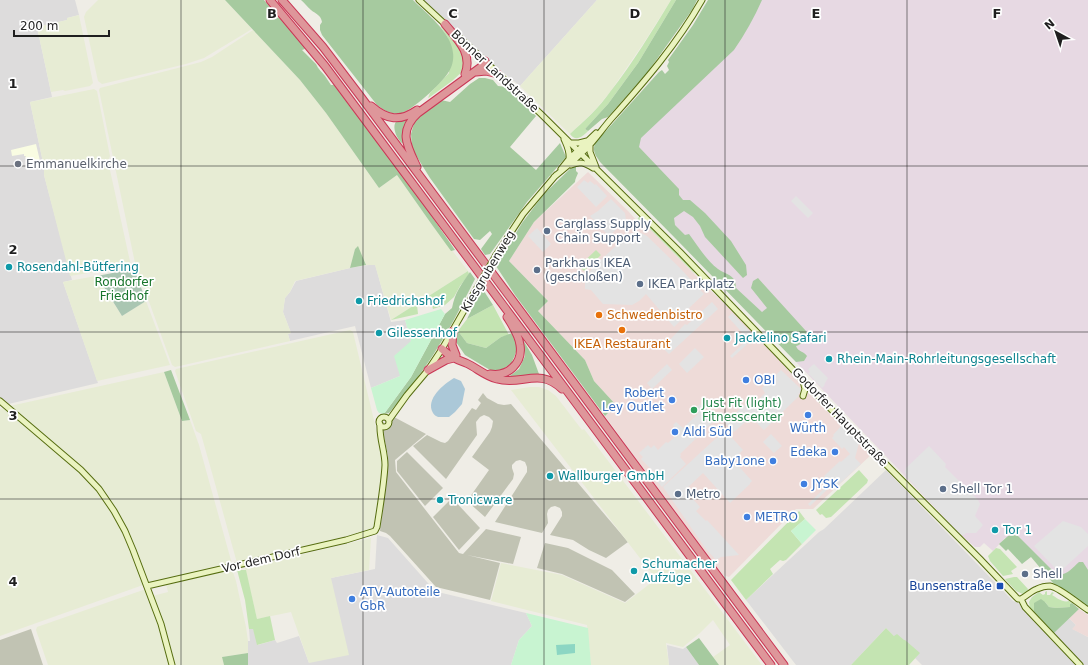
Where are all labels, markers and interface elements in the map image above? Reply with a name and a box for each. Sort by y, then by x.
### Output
text: B [267,6,277,21]
text: C [448,6,458,21]
text: D [630,6,641,21]
text: E [812,6,820,21]
text: F [993,6,1001,21]
scale bar [14,12,109,38]
north arrow [1036,12,1076,52]
text: N [1042,17,1058,33]
text: 200 m [20,19,58,33]
street label: Bonner Landstraße [448,27,542,115]
text: 1 [8,76,18,91]
place label: Emmanuelkirche [26,157,127,171]
marker: Emmanuelkirche [13,159,23,169]
place label: Carglass Supply Chain Support [555,217,651,245]
marker: Carglass Supply Chain Support [542,226,552,236]
street label: Kiesgrubenweg [458,228,518,314]
text: 2 [8,242,18,257]
place label: Parkhaus IKEA (geschloßen) [545,256,632,284]
place label: Rosendahl-Bütfering [17,260,139,274]
marker: Rosendahl-Bütfering [4,262,14,272]
marker: Parkhaus IKEA (geschloßen) [532,265,542,275]
park label: Rondorfer Friedhof [94,275,154,303]
place label: IKEA Parkplatz [648,277,734,291]
marker: IKEA Parkplatz [635,279,645,289]
place label: Friedrichshof [367,294,445,308]
marker: Friedrichshof [354,296,364,306]
place label: Schwedenbistro [607,308,703,322]
marker: Schwedenbistro [594,310,604,320]
marker: IKEA Restaurant [617,325,627,335]
place label: Gilessenhof [387,326,458,340]
marker: Gilessenhof [374,328,384,338]
place label: Jackelino Safari [734,331,827,345]
marker: Jackelino Safari [722,333,732,343]
place label: IKEA Restaurant [574,337,671,351]
place label: Rhein-Main-Rohrleitungsgesellschaft [837,352,1056,366]
marker: Rhein-Main-Rohrleitungsgesellschaft [824,354,834,364]
street label: Godorfer Hauptstraße [789,365,891,469]
place label: OBI [754,373,775,387]
marker: OBI [741,375,751,385]
place label: Robert Ley Outlet [602,386,664,414]
marker: Robert Ley Outlet [667,395,677,405]
place label: Just Fit (light) Fitnesscenter [701,396,782,424]
marker: Just Fit (light) Fitnesscenter [689,405,699,415]
text: 3 [8,408,18,423]
marker: Würth [803,410,813,420]
place label: Würth [790,421,826,435]
place label: Aldi Süd [683,425,732,439]
marker: Aldi Süd [670,427,680,437]
place label: Edeka [790,445,827,459]
marker: Edeka [830,447,840,457]
place label: Baby1one [705,454,765,468]
marker: Baby1one [768,456,778,466]
place label: Wallburger GmbH [558,469,664,483]
marker: Wallburger GmbH [545,471,555,481]
place label: JYSK [811,477,839,491]
marker: JYSK [799,479,809,489]
place label: Shell Tor 1 [951,482,1013,496]
marker: Shell Tor 1 [938,484,948,494]
place label: Metro [686,487,720,501]
marker: Metro [673,489,683,499]
place label: Tronicware [447,493,512,507]
marker: Tronicware [435,495,445,505]
place label: METRO [755,510,798,524]
marker: METRO [742,512,752,522]
place label: Tor 1 [1002,523,1032,537]
marker: Tor 1 [990,525,1000,535]
street label: Vor dem Dorf [221,544,302,576]
place label: Schumacher Aufzüge [642,557,717,585]
marker: Schumacher Aufzüge [629,566,639,576]
place label: Shell [1033,567,1062,581]
marker: Shell [1020,569,1030,579]
text: 4 [8,574,18,589]
place label: Bunsenstraße [909,579,992,593]
marker: Bunsenstraße [995,581,1005,591]
place label: ATV-Autoteile GbR [360,585,440,613]
marker: ATV-Autoteile GbR [347,594,357,604]

